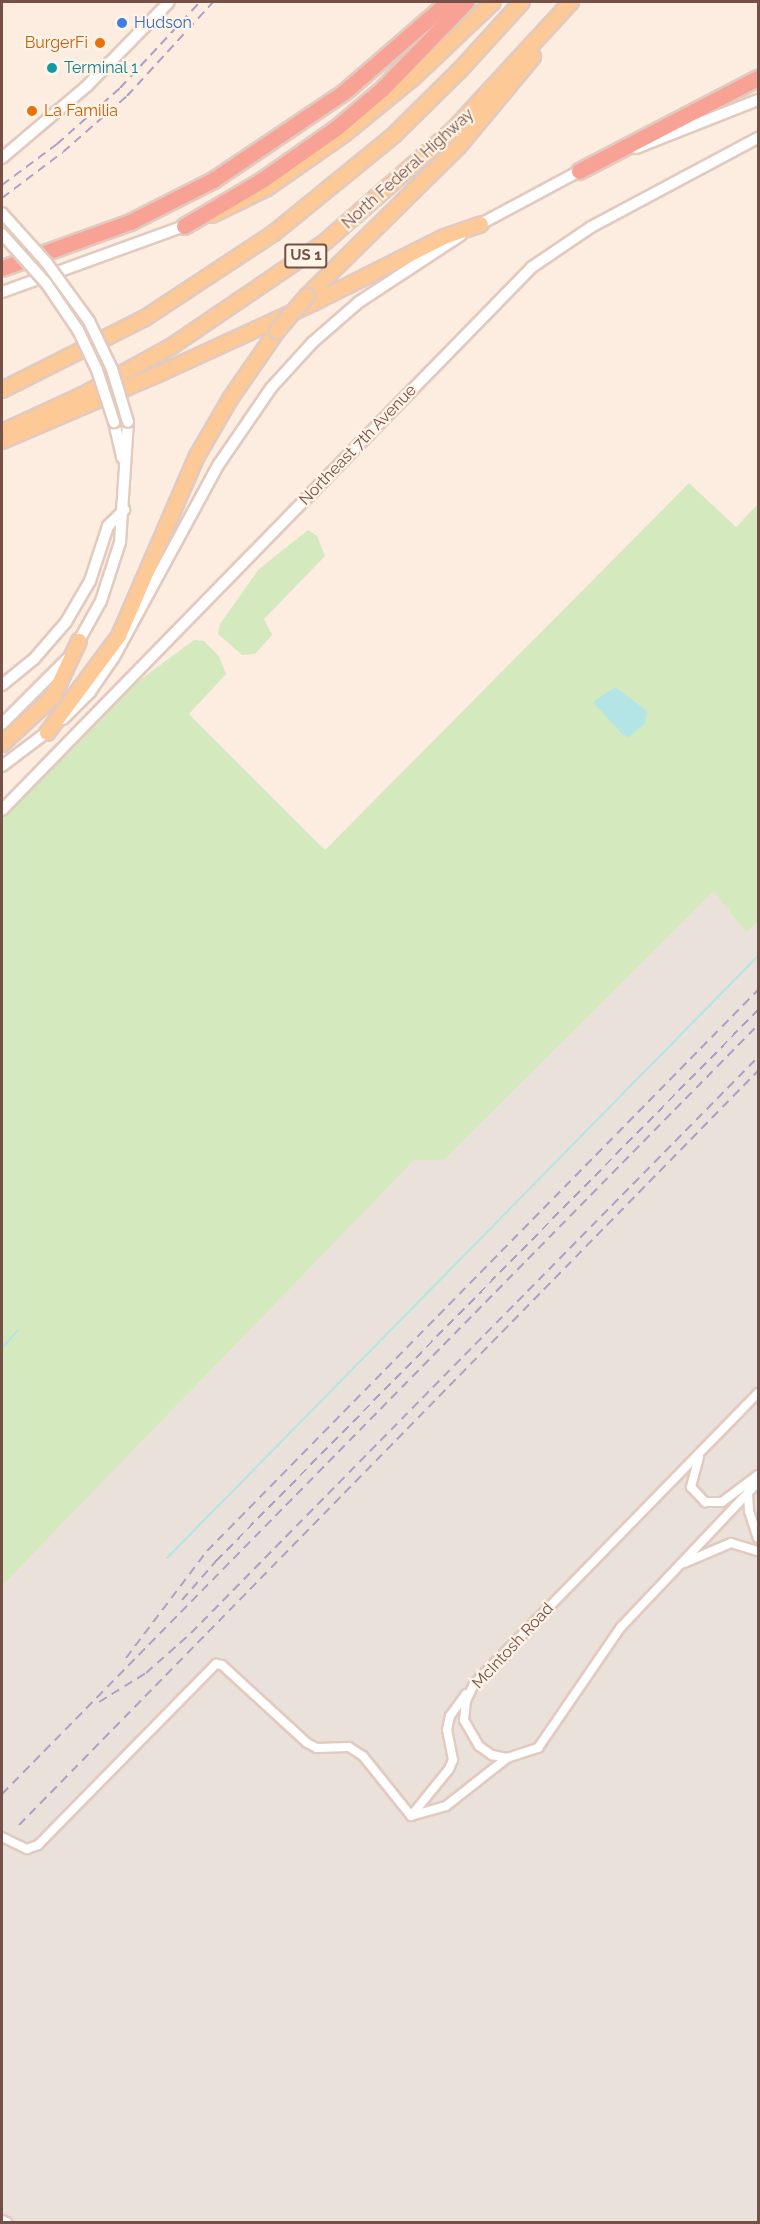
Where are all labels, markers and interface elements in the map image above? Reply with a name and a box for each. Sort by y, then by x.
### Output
place label: Hudson [134,13,192,33]
marker: Hudson [115,16,129,30]
place label: BurgerFi [25,33,88,53]
marker: BurgerFi [93,36,107,50]
place label: Terminal 1 [64,58,138,78]
marker: Terminal 1 [45,61,59,75]
place label: La Familia [44,101,118,121]
marker: La Familia [25,104,39,118]
street label: North Federal Highway [338,105,478,233]
road number: US 1 [284,244,328,268]
street label: Northeast 7th Avenue [295,380,421,510]
street label: McIntosh Road [468,1599,558,1693]

